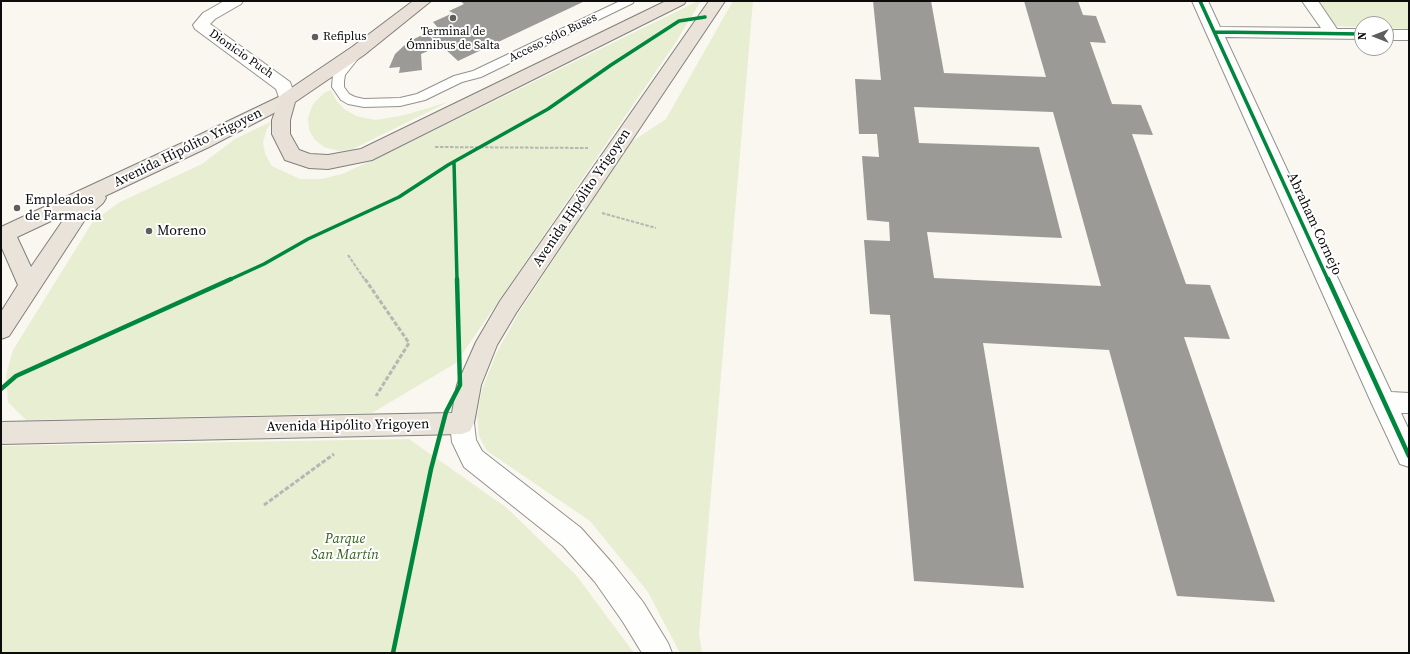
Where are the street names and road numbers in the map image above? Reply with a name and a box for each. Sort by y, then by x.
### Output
street label: Acceso Sólo Buses [506,10,600,66]
street label: Dionicio Puch [206,27,276,81]
street label: Avenida Hipólito Yrigoyen [111,105,265,191]
street label: Avenida Hipólito Yrigoyen [529,126,635,270]
street label: Abraham Cornejo [1283,170,1345,278]
street label: Avenida Hipólito Yrigoyen [266,416,430,436]

